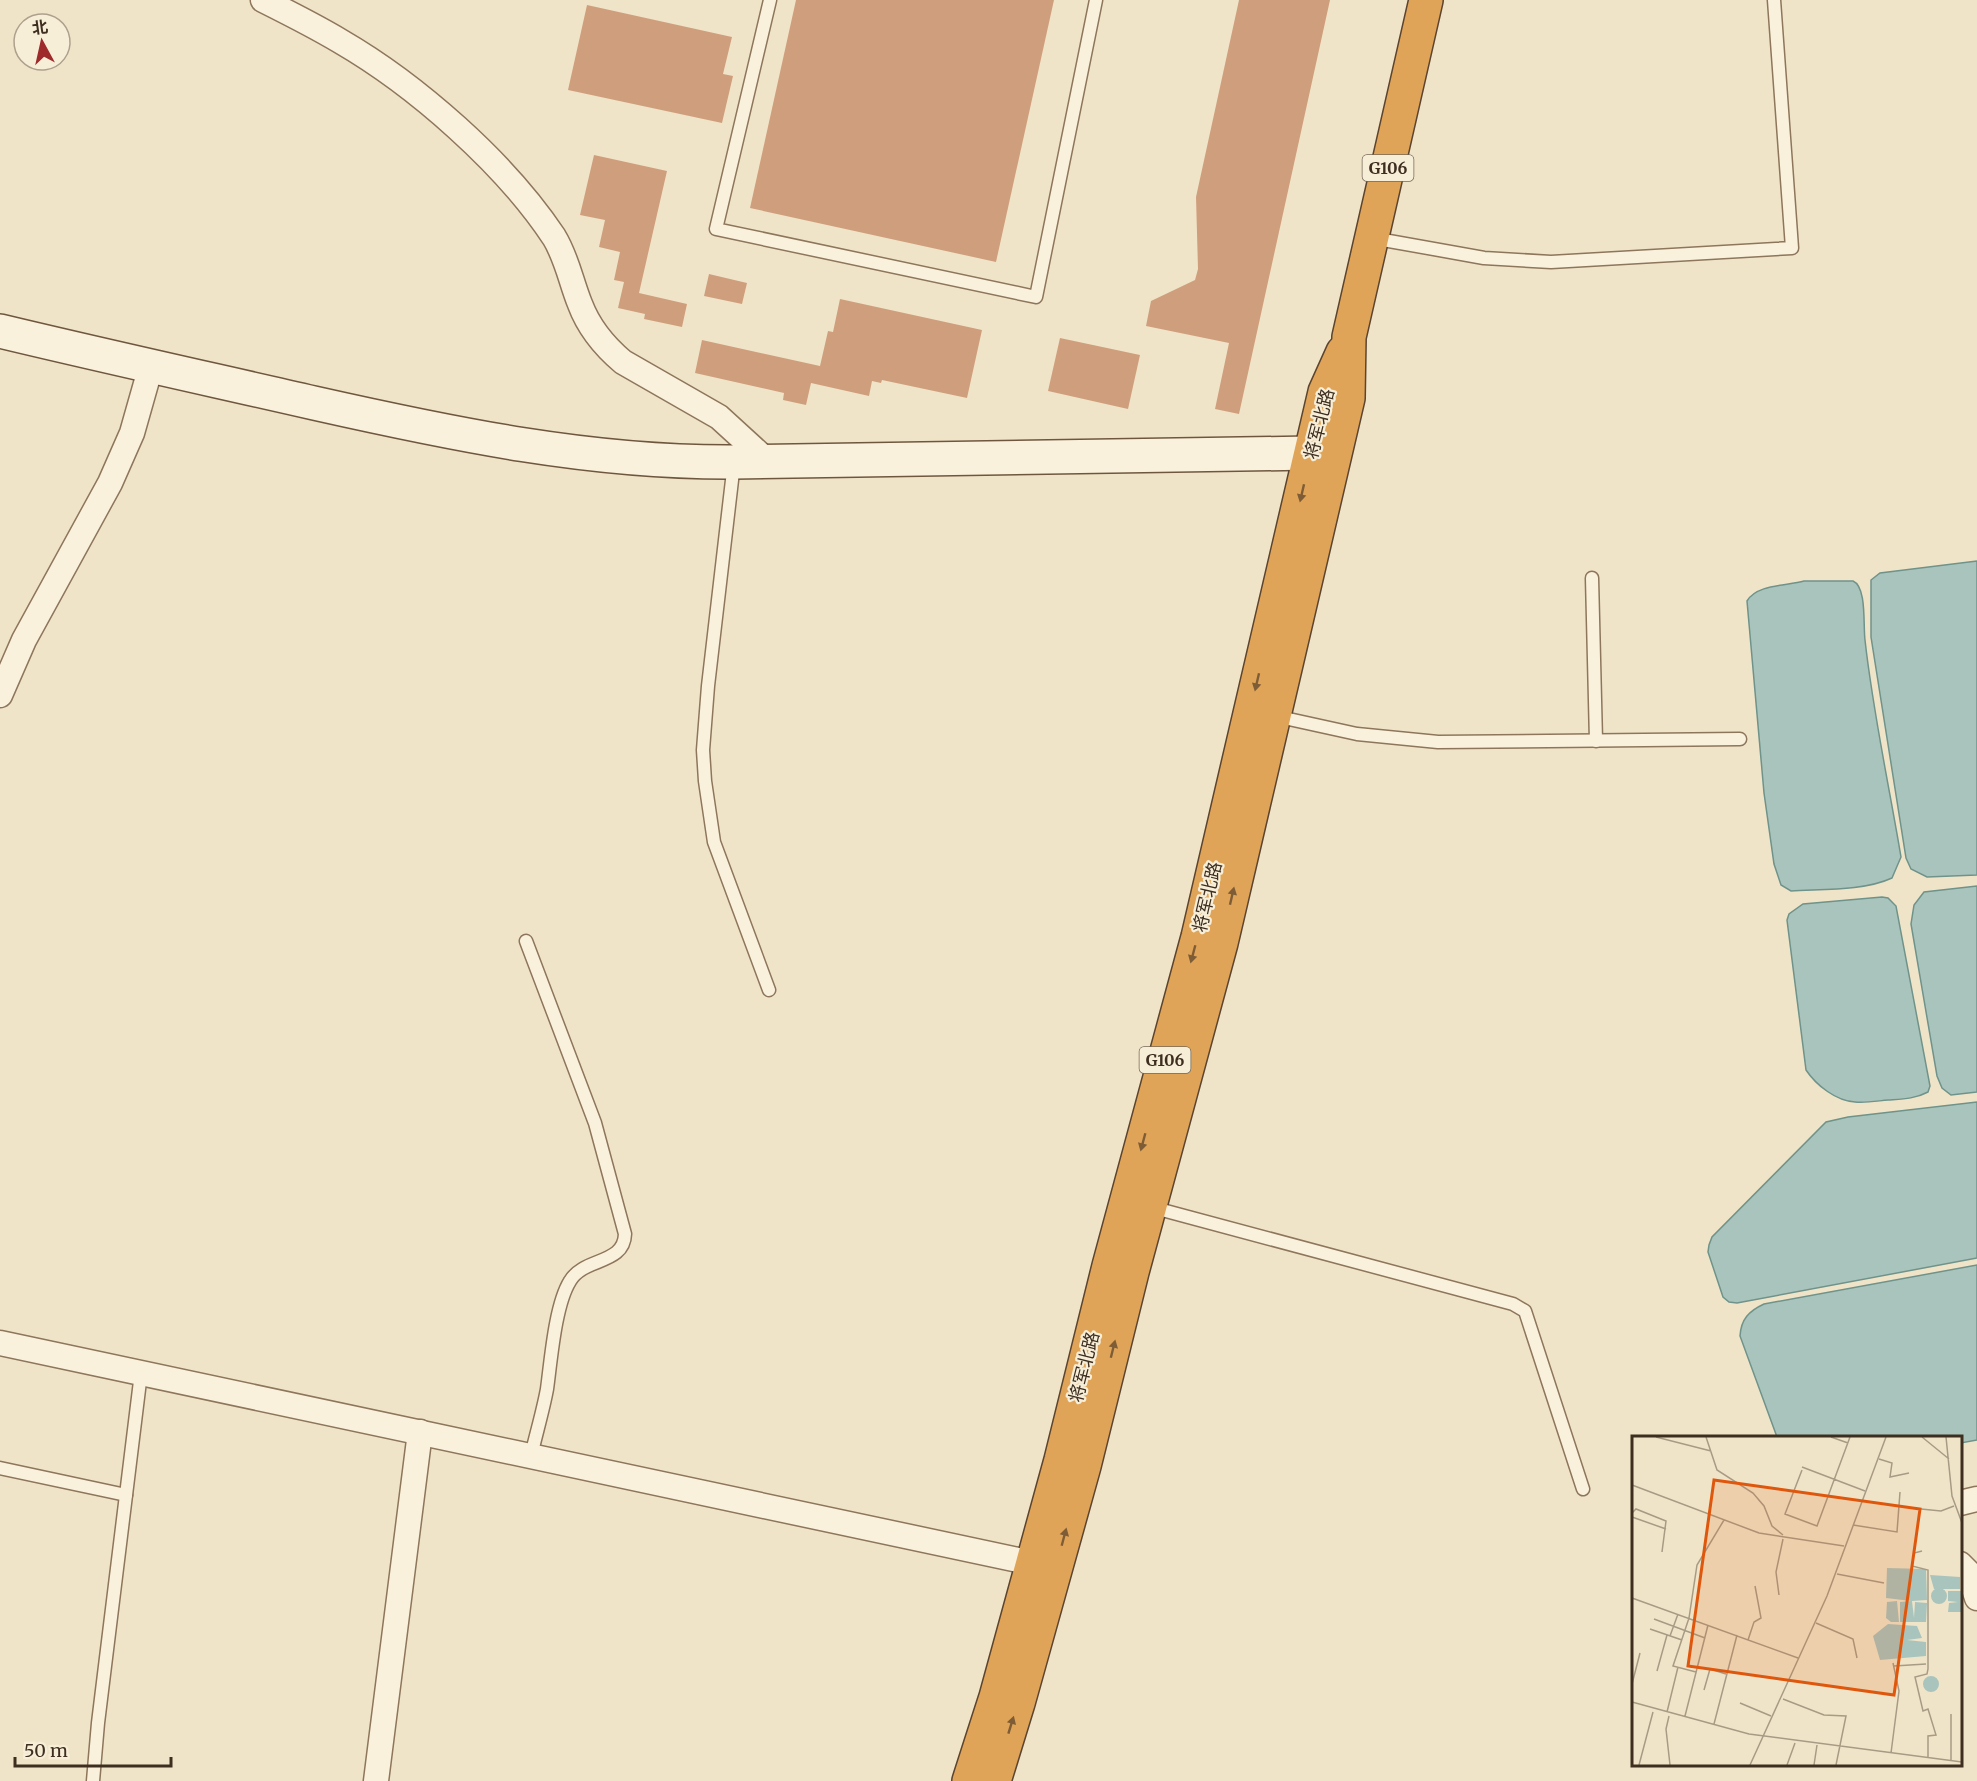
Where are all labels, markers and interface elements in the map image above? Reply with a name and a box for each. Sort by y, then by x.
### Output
north arrow [12,12,72,72]
text: 北 [31,16,49,38]
road number: G106 [1362,155,1414,181]
street label: 将军北路 [1299,386,1339,462]
one-way arrow [1296,483,1306,502]
one-way arrow [1252,673,1262,692]
street label: 将军北路 [1188,859,1226,935]
one-way arrow [1227,887,1237,905]
one-way arrow [1188,945,1197,963]
road number: G106 [1140,1047,1190,1073]
one-way arrow [1137,1133,1147,1151]
street label: 将军北路 [1064,1329,1104,1405]
one-way arrow [1109,1340,1119,1358]
inset map [1632,1436,1962,1766]
one-way arrow [1060,1528,1069,1546]
one-way arrow [1007,1716,1017,1734]
scale bar [15,1730,171,1768]
text: 50 m [24,1739,68,1762]

